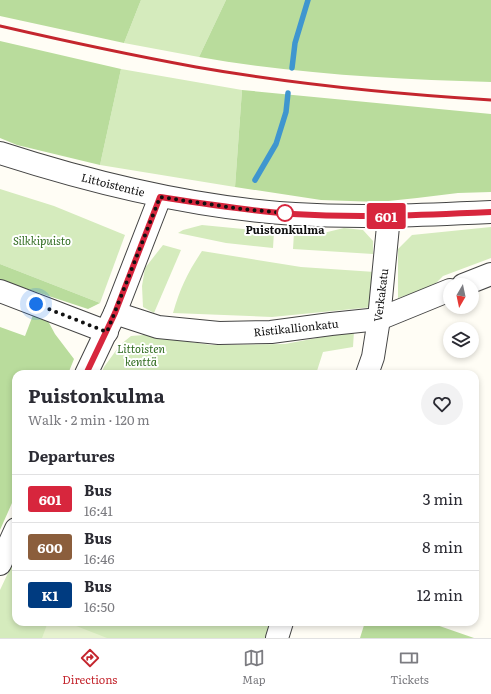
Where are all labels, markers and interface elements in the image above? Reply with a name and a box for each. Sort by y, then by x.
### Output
street label: Littoistentie [80,168,147,200]
line badge: 601 [363,203,409,229]
marker: Puistonkulma [276,204,294,222]
text: 601 [375,206,397,226]
place label: Puistonkulma [245,221,325,237]
park label: Silkkipuisto [13,232,71,248]
street label: Verkakatu [369,267,391,323]
north arrow [443,278,479,314]
map controls [443,278,479,358]
your location [26,294,46,314]
street label: Ristikallionkatu [253,315,339,339]
button: layers [443,322,479,358]
park label: Littoisten kenttä [117,340,165,369]
text: Puistonkulma [28,381,165,409]
button: heart [421,383,463,425]
text: Walk · 2 min · 120 m [28,410,150,429]
text: Departures [28,444,115,467]
text: Bus [84,478,112,501]
text: 3 min [422,487,463,510]
text: 601 [39,489,61,509]
text: 16:41 [84,501,113,520]
text: Bus [84,526,112,549]
text: 8 min [422,535,463,558]
text: 600 [37,537,63,557]
text: 16:46 [84,549,115,568]
text: Bus [84,574,112,597]
text: 12 min [417,583,463,606]
text: K1 [42,585,58,605]
text: 16:50 [84,597,115,616]
tab: Directions [62,647,117,687]
tab: Map [242,647,265,687]
tab: Tickets [390,647,429,687]

